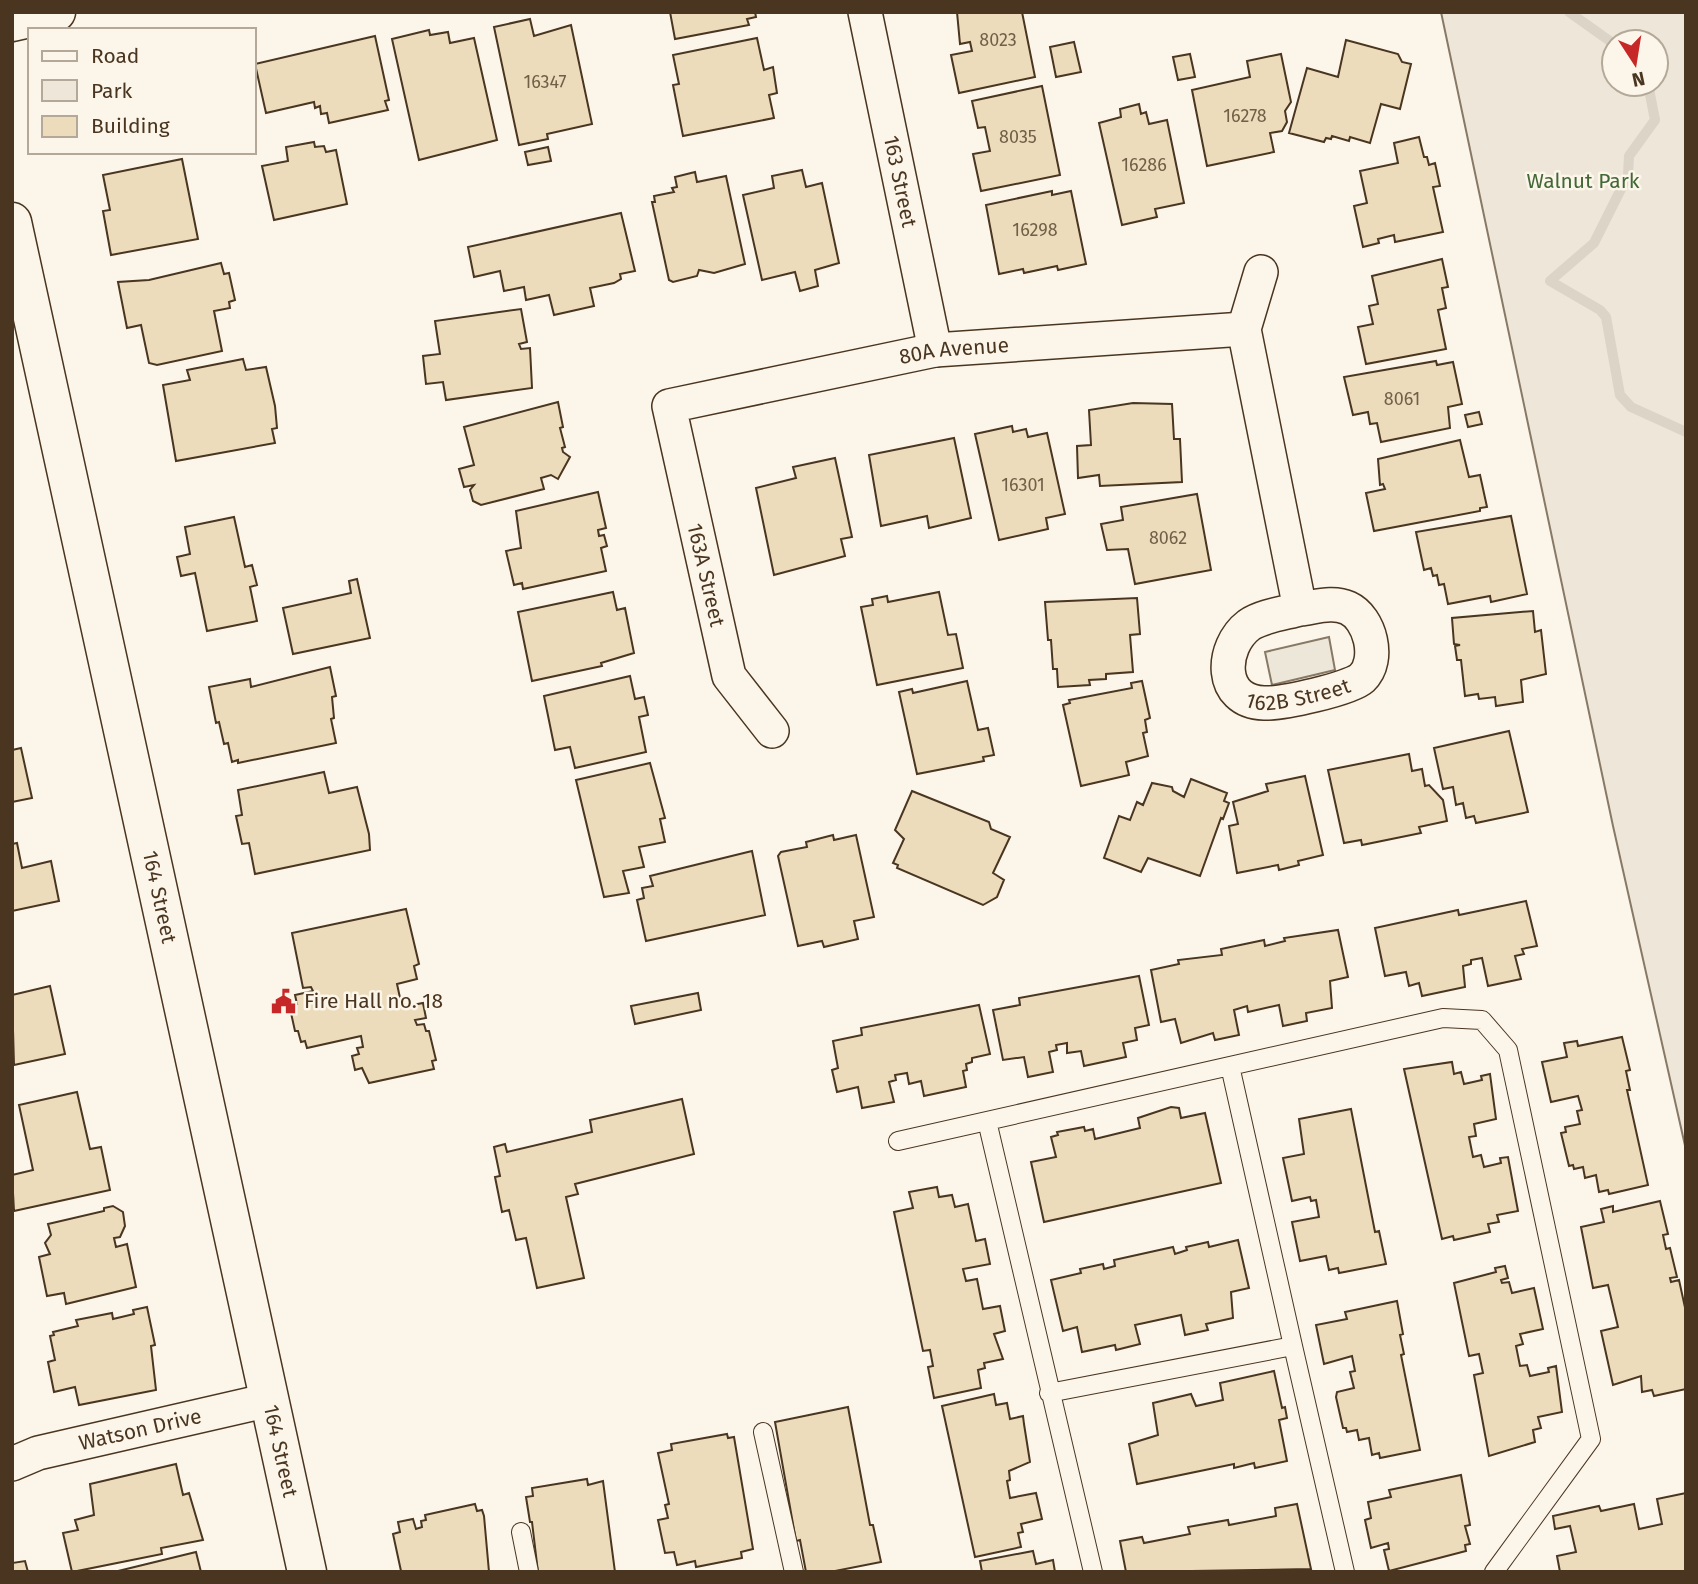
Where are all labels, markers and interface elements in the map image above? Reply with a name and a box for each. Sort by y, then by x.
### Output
legend [28,28,256,154]
north arrow [1600,28,1670,98]
house number: 8023 [979,29,1017,51]
text: Road [91,43,139,69]
text: N [1630,67,1647,92]
house number: 16347 [523,71,567,93]
text: Park [91,78,133,104]
house number: 16278 [1223,105,1267,127]
text: Building [91,113,170,139]
house number: 8035 [999,126,1037,148]
street label: 163 Street [878,133,922,230]
house number: 16286 [1121,154,1167,176]
park label: Walnut Park [1526,168,1640,194]
house number: 16298 [1012,219,1058,241]
street label: 80A Avenue [897,332,1010,370]
house number: 8061 [1384,388,1420,410]
house number: 16301 [1001,474,1045,496]
street label: 163A Street [682,521,731,630]
house number: 8062 [1149,527,1187,549]
street label: 162B Street [1242,672,1354,716]
street label: 164 Street [137,848,182,946]
public building icon: Fire Hall no. 18 [270,987,298,1015]
place label: Fire Hall no. 18 [304,988,443,1014]
street label: 164 Street [258,1402,303,1500]
street label: Watson Drive [76,1403,204,1456]

